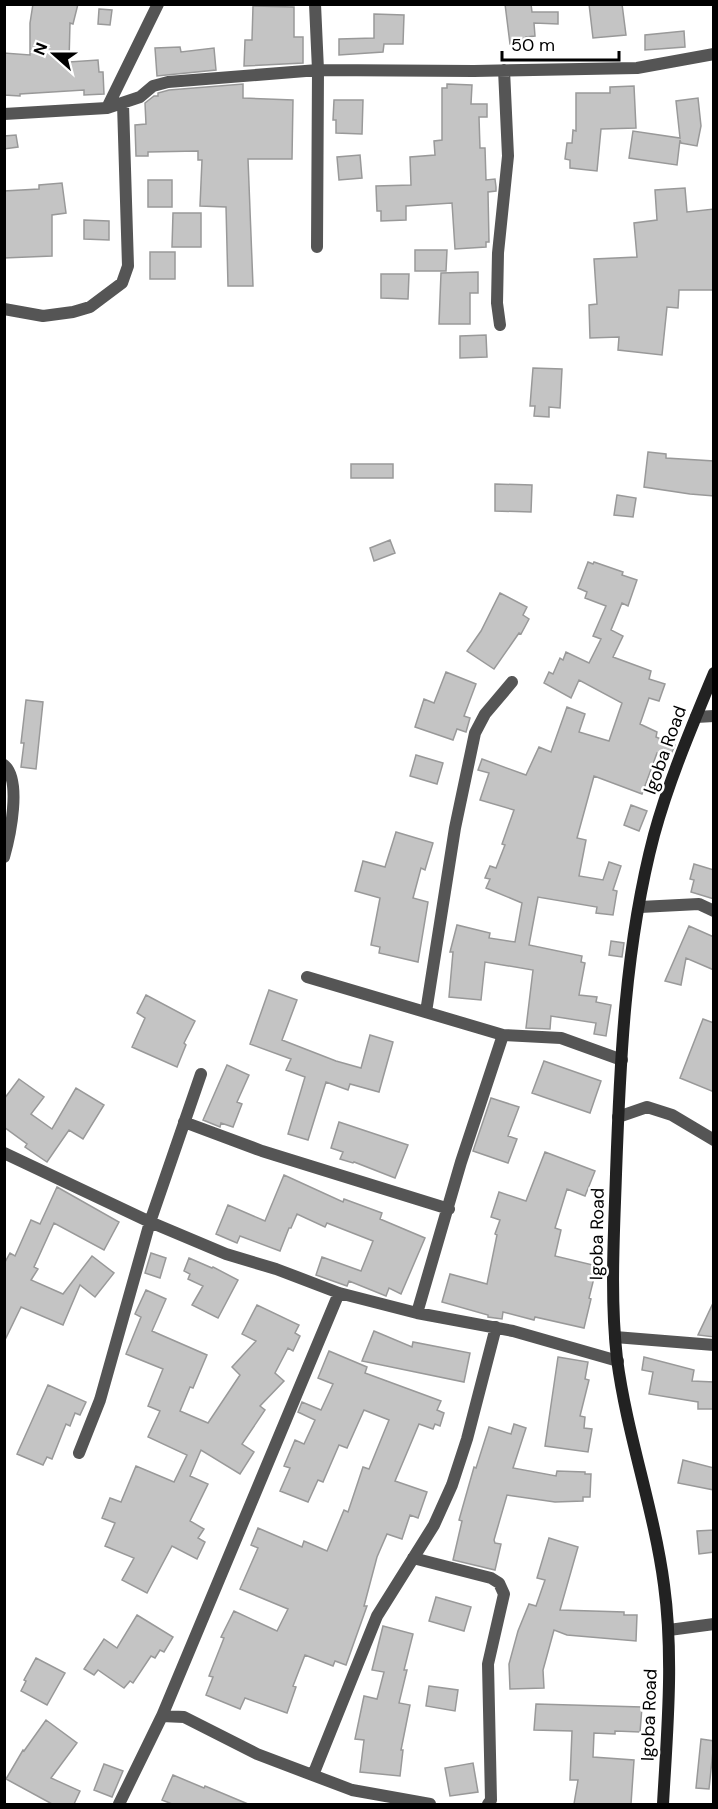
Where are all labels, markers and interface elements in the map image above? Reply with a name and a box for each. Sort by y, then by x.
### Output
north arrow [24,24,84,84]
scale bar [502,24,619,62]
text: 50 m [511,33,555,57]
text: N [29,40,52,58]
street label: Igoba Road [638,703,692,797]
street label: Igoba Road [584,1188,610,1280]
street label: Igoba Road [635,1668,663,1762]

